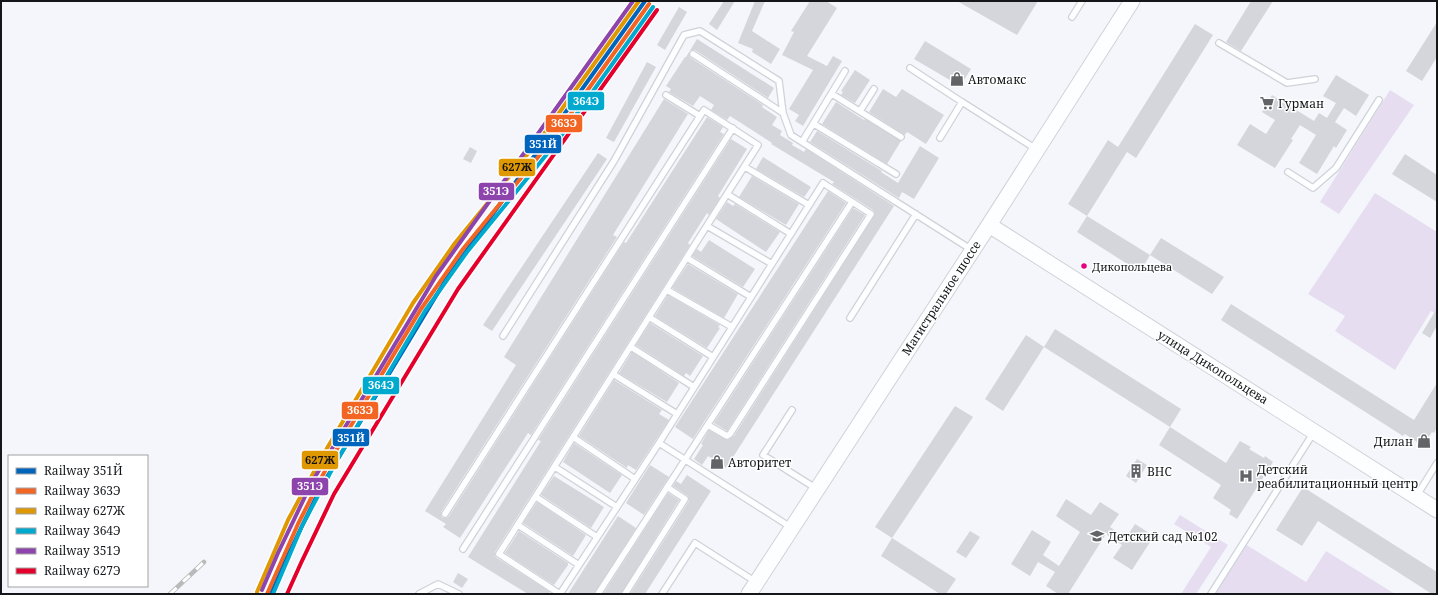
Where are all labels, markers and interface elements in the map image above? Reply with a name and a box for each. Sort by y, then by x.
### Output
shop icon: Автомакс [949,71,965,87]
place label: Автомакс [968,71,1026,88]
line badge: 364Э [567,91,605,111]
text: 364Э [573,93,599,108]
supermarket icon: Гурман [1259,95,1275,111]
place label: Гурман [1278,95,1324,112]
line badge: 363Э [545,114,583,133]
text: 363Э [551,115,577,130]
line badge: 351Й [524,134,562,154]
text: 351Й [529,136,557,151]
line badge: 627Ж [498,158,536,177]
text: 627Ж [502,159,533,174]
line badge: 351Э [478,182,515,201]
text: 351Э [483,183,509,198]
street label: Магистральное шоссе [897,237,985,359]
place label: Дикопольцева [1092,259,1172,274]
marker: Дикопольцева [1079,261,1089,271]
street label: улица Дикопольцева [1154,326,1272,408]
line badge: 364Э [362,376,400,395]
text: 364Э [368,377,394,392]
line badge: 363Э [341,401,379,420]
text: 363Э [347,402,373,417]
line badge: 351Й [332,428,370,447]
text: 351Й [337,430,365,445]
place label: Дилан [1374,433,1413,450]
shop icon: Дилан [1416,433,1432,449]
line badge: 627Ж [301,450,339,470]
text: 627Ж [305,452,336,467]
shop icon: Авторитет [709,454,725,470]
place label: Авторитет [728,454,792,471]
legend [8,455,148,587]
place label: Детский реабилитационный центр [1257,461,1418,492]
text: Railway 351Й [44,462,123,479]
building icon: ВНС [1128,463,1144,479]
place label: ВНС [1147,463,1172,480]
hospital icon: Детский реабилитационный центр [1238,468,1254,484]
line badge: 351Э [291,477,329,496]
text: 351Э [297,478,323,493]
text: Railway 363Э [44,482,121,499]
text: Railway 627Ж [44,502,125,519]
text: Railway 364Э [44,522,121,539]
school or university icon: Детский сад №102 [1089,528,1105,544]
place label: Детский сад №102 [1108,528,1218,545]
text: Railway 351Э [44,542,121,559]
text: Railway 627Э [44,562,121,579]

